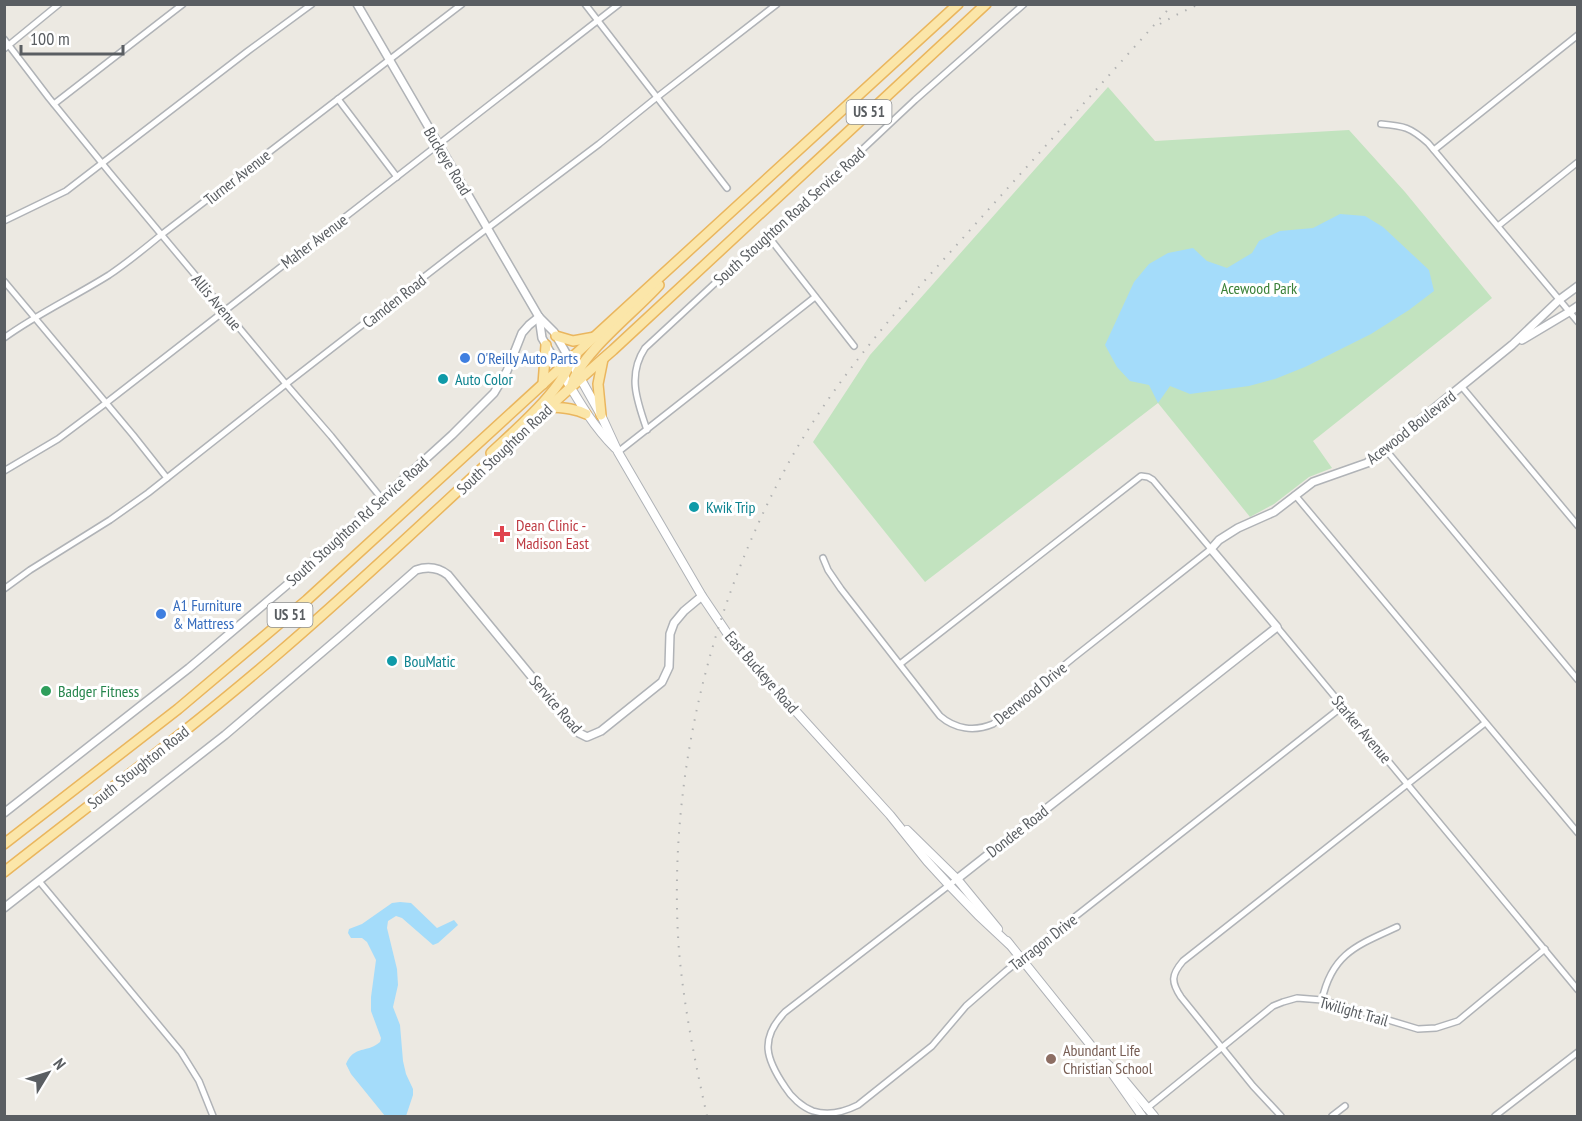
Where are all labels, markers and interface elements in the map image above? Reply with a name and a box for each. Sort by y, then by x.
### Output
scale bar [21,18,123,56]
text: 100 m [30,27,70,50]
road number: US 51 [846,100,892,124]
street label: Buckeye Road [420,123,476,199]
street label: South Stoughton Road Service Road [709,143,869,289]
street label: Turner Avenue [200,145,274,209]
street label: Maher Avenue [277,210,351,272]
street label: Allis Avenue [188,270,246,334]
street label: Camden Road [358,270,430,332]
park label: Acewood Park [1221,278,1298,298]
place label: O'Reilly Auto Parts [477,348,578,368]
marker: O'Reilly Auto Parts [458,351,472,365]
place label: Auto Color [455,369,514,389]
marker: Auto Color [436,372,450,386]
street label: Acewood Boulevard [1362,386,1460,468]
street label: South Stoughton Road [452,400,556,498]
street label: South Stoughton Rd Service Road [282,452,432,590]
place label: Kwik Trip [706,497,756,517]
marker: Kwik Trip [687,500,701,514]
place label: Dean Clinic - Madison East [516,515,589,553]
marker: Dean Clinic - Madison East [493,525,511,543]
place label: A1 Furniture & Mattress [173,595,242,633]
road number: US 51 [268,603,312,627]
marker: A1 Furniture & Mattress [154,607,168,621]
street label: East Buckeye Road [721,627,803,717]
place label: BouMatic [404,651,456,671]
marker: BouMatic [385,654,399,668]
street label: Deerwood Drive [989,657,1071,729]
street label: Service Road [525,671,587,737]
place label: Badger Fitness [58,681,139,701]
marker: Badger Fitness [39,684,53,698]
street label: Starker Avenue [1328,691,1396,767]
street label: South Stoughton Road [83,721,193,813]
street label: Dondee Road [982,801,1052,861]
street label: Tarragon Drive [1005,909,1081,975]
street label: Twilight Trail [1317,992,1391,1030]
place label: Abundant Life Christian School [1063,1040,1153,1078]
north arrow [18,1043,78,1103]
marker: Abundant Life Christian School [1044,1052,1058,1066]
text: N [49,1054,70,1073]

